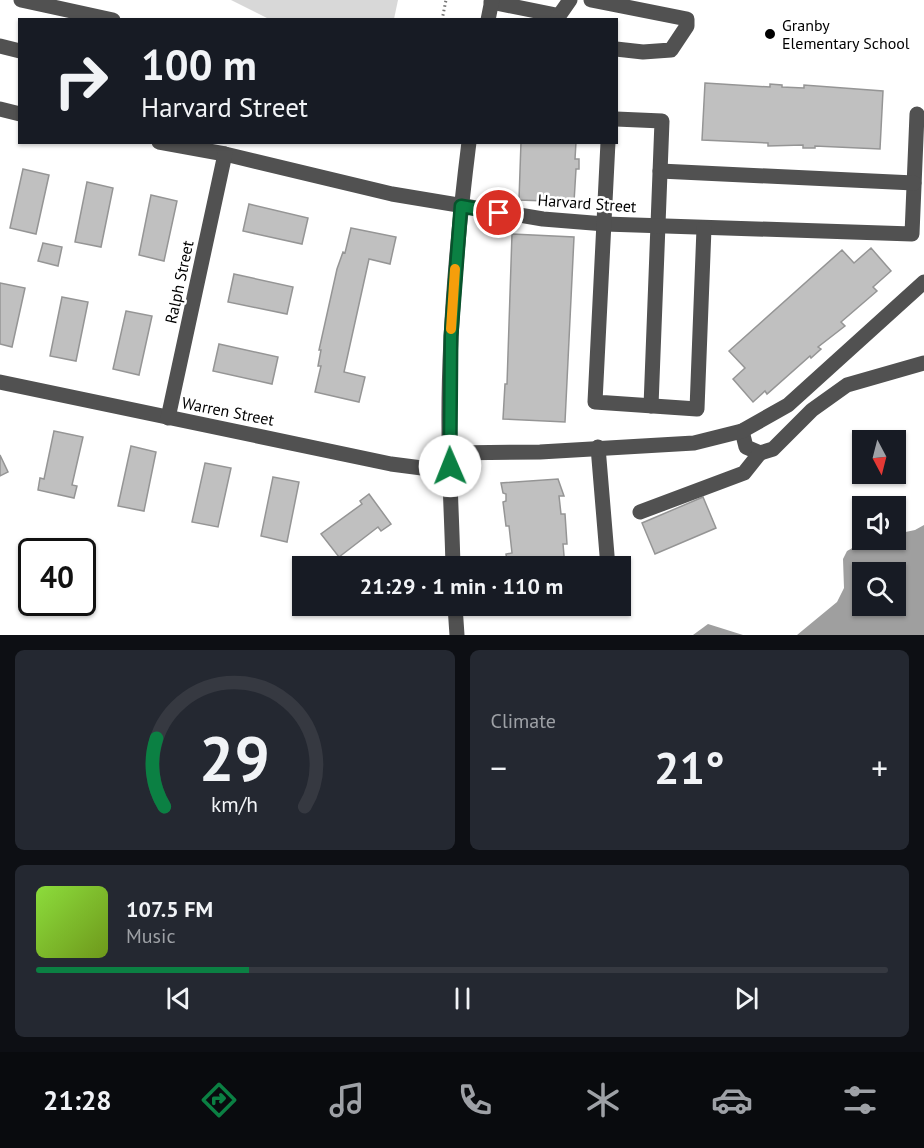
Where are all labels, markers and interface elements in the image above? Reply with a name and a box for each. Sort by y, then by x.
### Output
place label: Granby Elementary School [782,15,910,53]
marker: Granby Elementary School [763,27,777,41]
text: 100 m [141,37,257,92]
icon: right [42,42,120,120]
text: Harvard Street [141,90,308,124]
pin [473,187,524,238]
street label: Harvard Street [537,190,638,216]
icon: arrive [482,196,515,229]
street label: Ralph Street [160,238,198,325]
street label: Warren Street [180,392,276,430]
north arrow [852,430,906,484]
map controls [852,430,906,616]
position arrow [418,434,482,498]
button: sound [852,496,906,550]
speed limit sign: 40 [18,538,96,616]
button: search [852,562,906,616]
text: 21:29 · 1 min · 110 m [360,572,563,600]
text: Climate [491,708,556,734]
text: 29 [199,717,270,798]
text: 21° [654,738,725,796]
text: − [491,746,507,789]
text: + [871,746,888,789]
text: km/h [211,790,258,818]
text: 107.5 FM [126,895,213,923]
text: Music [126,923,175,949]
icon: previous [162,982,195,1015]
icon: pause [446,982,479,1015]
icon: next [730,982,763,1015]
icon: directions [198,1079,240,1121]
icon: music [326,1079,368,1121]
icon: phone [454,1079,496,1121]
icon: climate [582,1079,624,1121]
icon: car [711,1079,753,1121]
icon: filters [839,1079,881,1121]
text: 21:28 [43,1083,112,1117]

